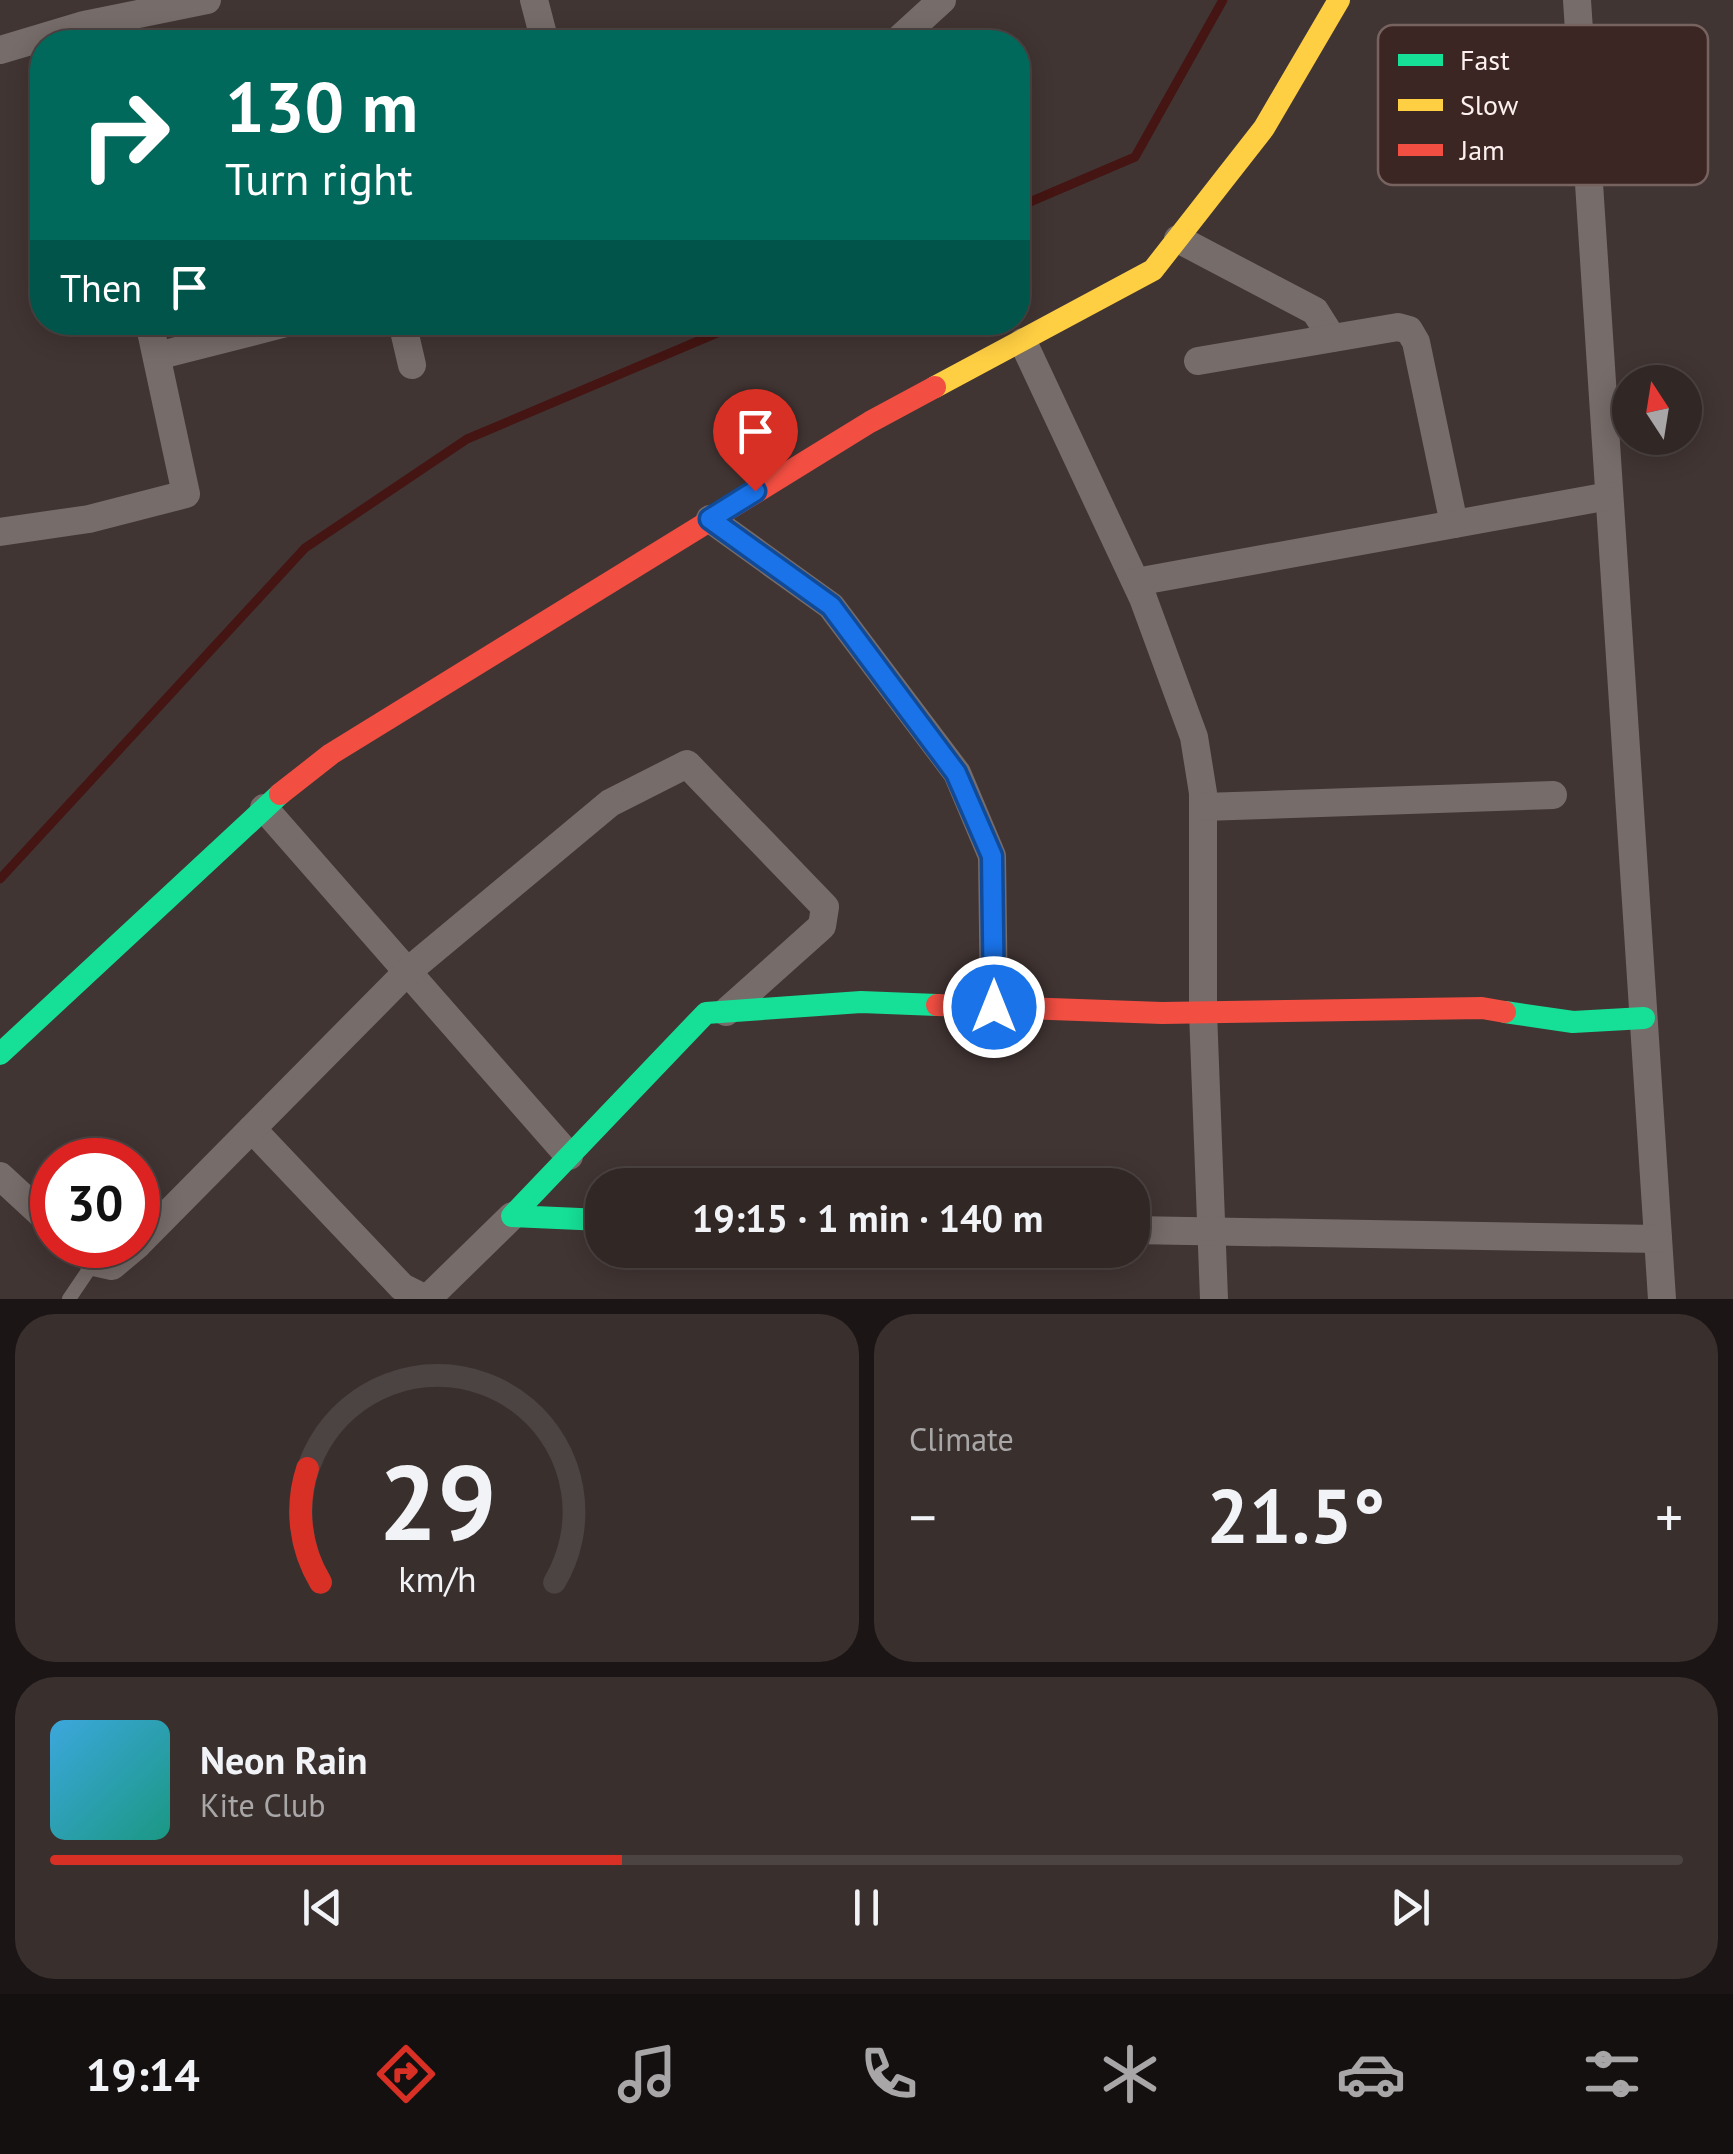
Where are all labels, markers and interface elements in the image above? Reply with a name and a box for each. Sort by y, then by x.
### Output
legend [1378,25,1708,185]
text: Fast [1460,41,1510,78]
text: 130 m [225,61,418,151]
icon: right [60,70,190,200]
text: Slow [1460,86,1519,123]
text: Jam [1459,131,1505,168]
text: Turn right [225,149,413,207]
icon: arrive [162,260,217,315]
text: Then [60,263,142,312]
north arrow [1612,365,1702,455]
map controls [1612,365,1702,455]
pin [713,389,798,492]
icon: arrive [728,404,783,459]
position arrow [942,955,1046,1059]
speed limit sign: 30 [30,1138,160,1268]
text: 19:15 · 1 min · 140 m [692,1193,1043,1242]
text: Climate [909,1418,1014,1460]
text: 29 [378,1434,496,1569]
text: 21.5° [1207,1467,1385,1564]
text: − [909,1481,937,1552]
text: + [1655,1481,1683,1552]
text: km/h [398,1556,476,1602]
text: Neon Rain [200,1735,367,1784]
text: Kite Club [200,1784,326,1826]
icon: previous [295,1880,350,1935]
icon: pause [839,1880,894,1935]
icon: next [1383,1880,1438,1935]
icon: directions [371,2039,441,2109]
icon: music [612,2039,682,2109]
icon: phone [854,2039,924,2109]
icon: climate [1095,2039,1165,2109]
icon: car [1336,2039,1406,2109]
icon: filters [1577,2039,1647,2109]
text: 19:14 [86,2045,200,2103]

